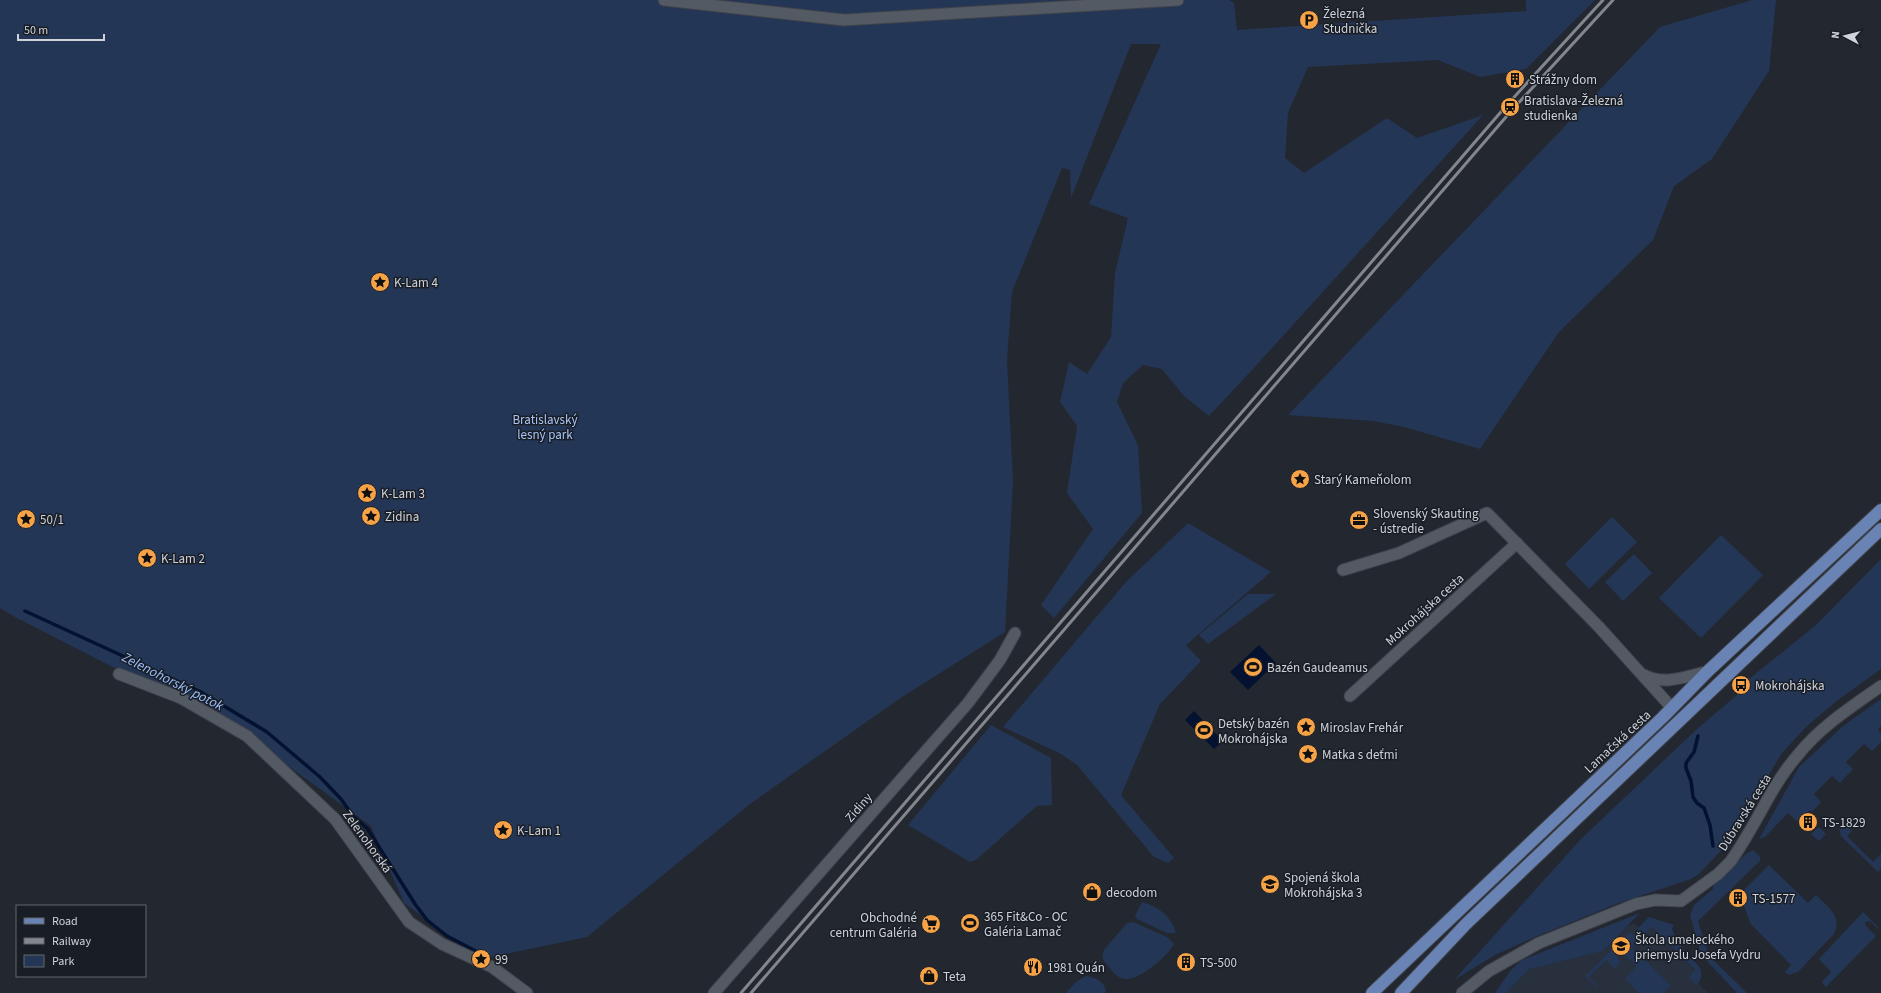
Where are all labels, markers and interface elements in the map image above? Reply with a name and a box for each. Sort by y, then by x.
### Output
place label: Železná Studnička [1323,5,1377,38]
parking icon: Železná Studnička [1298,9,1320,31]
scale bar [18,16,104,42]
north arrow [1825,16,1865,56]
text: 50 m [24,22,48,39]
text: N [1828,30,1843,39]
building icon: Strážny dom [1504,68,1526,90]
place label: Strážny dom [1529,71,1597,89]
place label: Bratislava-Železná studienka [1524,92,1623,125]
station icon: Bratislava-Železná studienka [1499,96,1521,118]
place icon: K-Lam 4 [369,271,391,293]
place label: K-Lam 4 [394,274,438,292]
park label: Bratislavský lesný park [512,411,578,444]
place icon: Starý Kameňolom [1289,468,1311,490]
place label: Starý Kameňolom [1314,471,1411,489]
place icon: K-Lam 3 [356,482,378,504]
place label: K-Lam 3 [381,485,425,503]
place icon: Zidina [360,505,382,527]
place label: Slovenský Skauting - ústredie [1373,505,1479,538]
place icon: 50/1 [15,508,37,530]
place label: Zidina [385,508,419,526]
office icon: Slovenský Skauting - ústredie [1348,509,1370,531]
place label: 50/1 [40,511,64,529]
place icon: K-Lam 2 [136,547,158,569]
place label: K-Lam 2 [161,550,205,568]
street label: Mokrohájska cesta [1381,570,1468,650]
water label: Zelenohorský potok [117,647,227,716]
sports icon: Bazén Gaudeamus [1242,656,1264,678]
place label: Bazén Gaudeamus [1267,659,1368,677]
bus stop icon: Mokrohájska [1730,674,1752,696]
place label: Mokrohájska [1755,677,1825,695]
street label: Lamačská cesta [1580,706,1655,777]
place label: Detský bazén Mokrohájska [1218,715,1290,748]
place icon: Miroslav Frehár [1295,716,1317,738]
sports icon: Detský bazén Mokrohájska [1193,719,1215,741]
place label: Miroslav Frehár [1320,719,1404,737]
place icon: Matka s deťmi [1297,743,1319,765]
place label: Matka s deťmi [1322,746,1398,764]
street label: Dúbravská cesta [1714,770,1776,855]
street label: Zidiny [841,789,877,826]
street label: Zelenohorská [338,806,396,877]
building icon: TS-1829 [1797,811,1819,833]
place label: TS-1829 [1822,814,1865,832]
place icon: K-Lam 1 [492,819,514,841]
place label: K-Lam 1 [517,822,561,840]
place label: Spojená škola Mokrohájska 3 [1284,869,1363,902]
school or university icon: Spojená škola Mokrohájska 3 [1259,873,1281,895]
shop icon: decodom [1081,881,1103,903]
place label: decodom [1106,884,1157,902]
building icon: TS-1577 [1727,887,1749,909]
place label: TS-1577 [1752,890,1795,908]
legend [16,905,146,977]
place label: 365 Fit&Co - OC Galéria Lamač [984,908,1068,941]
place label: Obchodné centrum Galéria [830,909,917,942]
sports icon: 365 Fit&Co - OC Galéria Lamač [959,912,981,934]
text: Road [52,913,78,930]
supermarket icon: Obchodné centrum Galéria [920,913,942,935]
place label: Škola umeleckého priemyslu Josefa Vydru [1635,931,1761,964]
text: Railway [52,933,91,950]
school or university icon: Škola umeleckého priemyslu Josefa Vydru [1610,935,1632,957]
place icon: 99 [470,948,492,970]
place label: 99 [495,951,508,969]
building icon: TS-500 [1175,951,1197,973]
text: Park [52,953,74,970]
place label: TS-500 [1200,954,1237,972]
restaurant icon: 1981 Quán [1022,956,1044,978]
place label: 1981 Quán [1047,959,1105,977]
shop icon: Teta [918,965,940,987]
place label: Teta [943,968,966,986]

